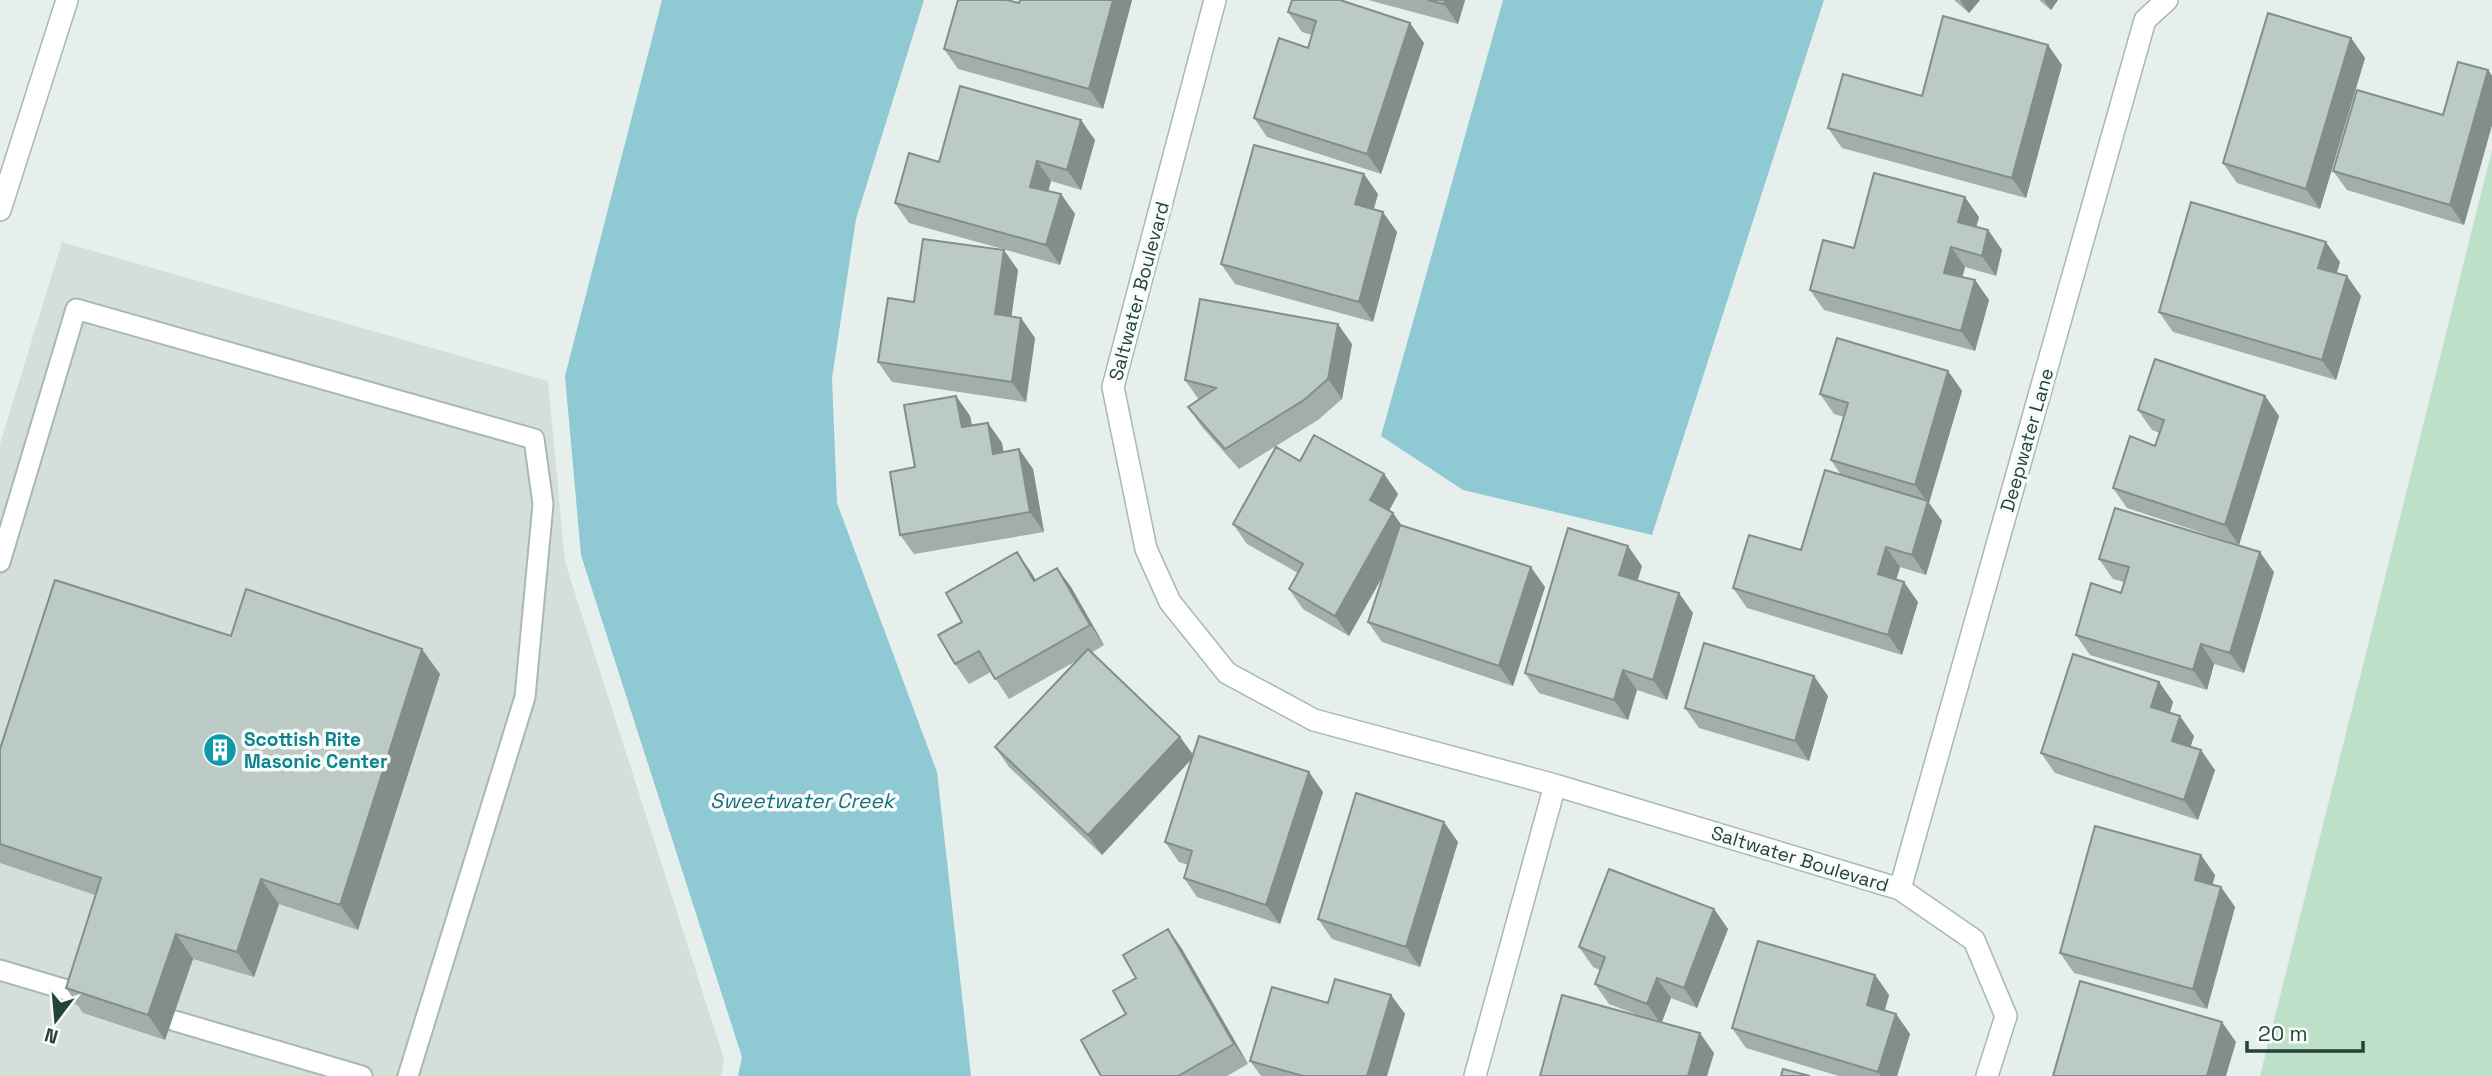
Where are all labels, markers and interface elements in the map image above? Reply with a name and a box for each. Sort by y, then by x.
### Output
street label: Saltwater Boulevard [1103,199,1175,383]
street label: Deepwater Lane [1995,365,2059,515]
place label: Scottish Rite Masonic Center [244,727,387,774]
building icon: Scottish Rite Masonic Center [201,731,239,769]
water label: Sweetwater Creek [710,787,897,814]
street label: Saltwater Boulevard [1708,820,1892,898]
north arrow [21,985,91,1055]
scale bar [2247,1010,2362,1054]
text: 20 m [2258,1020,2308,1047]
text: N [42,1022,61,1050]

